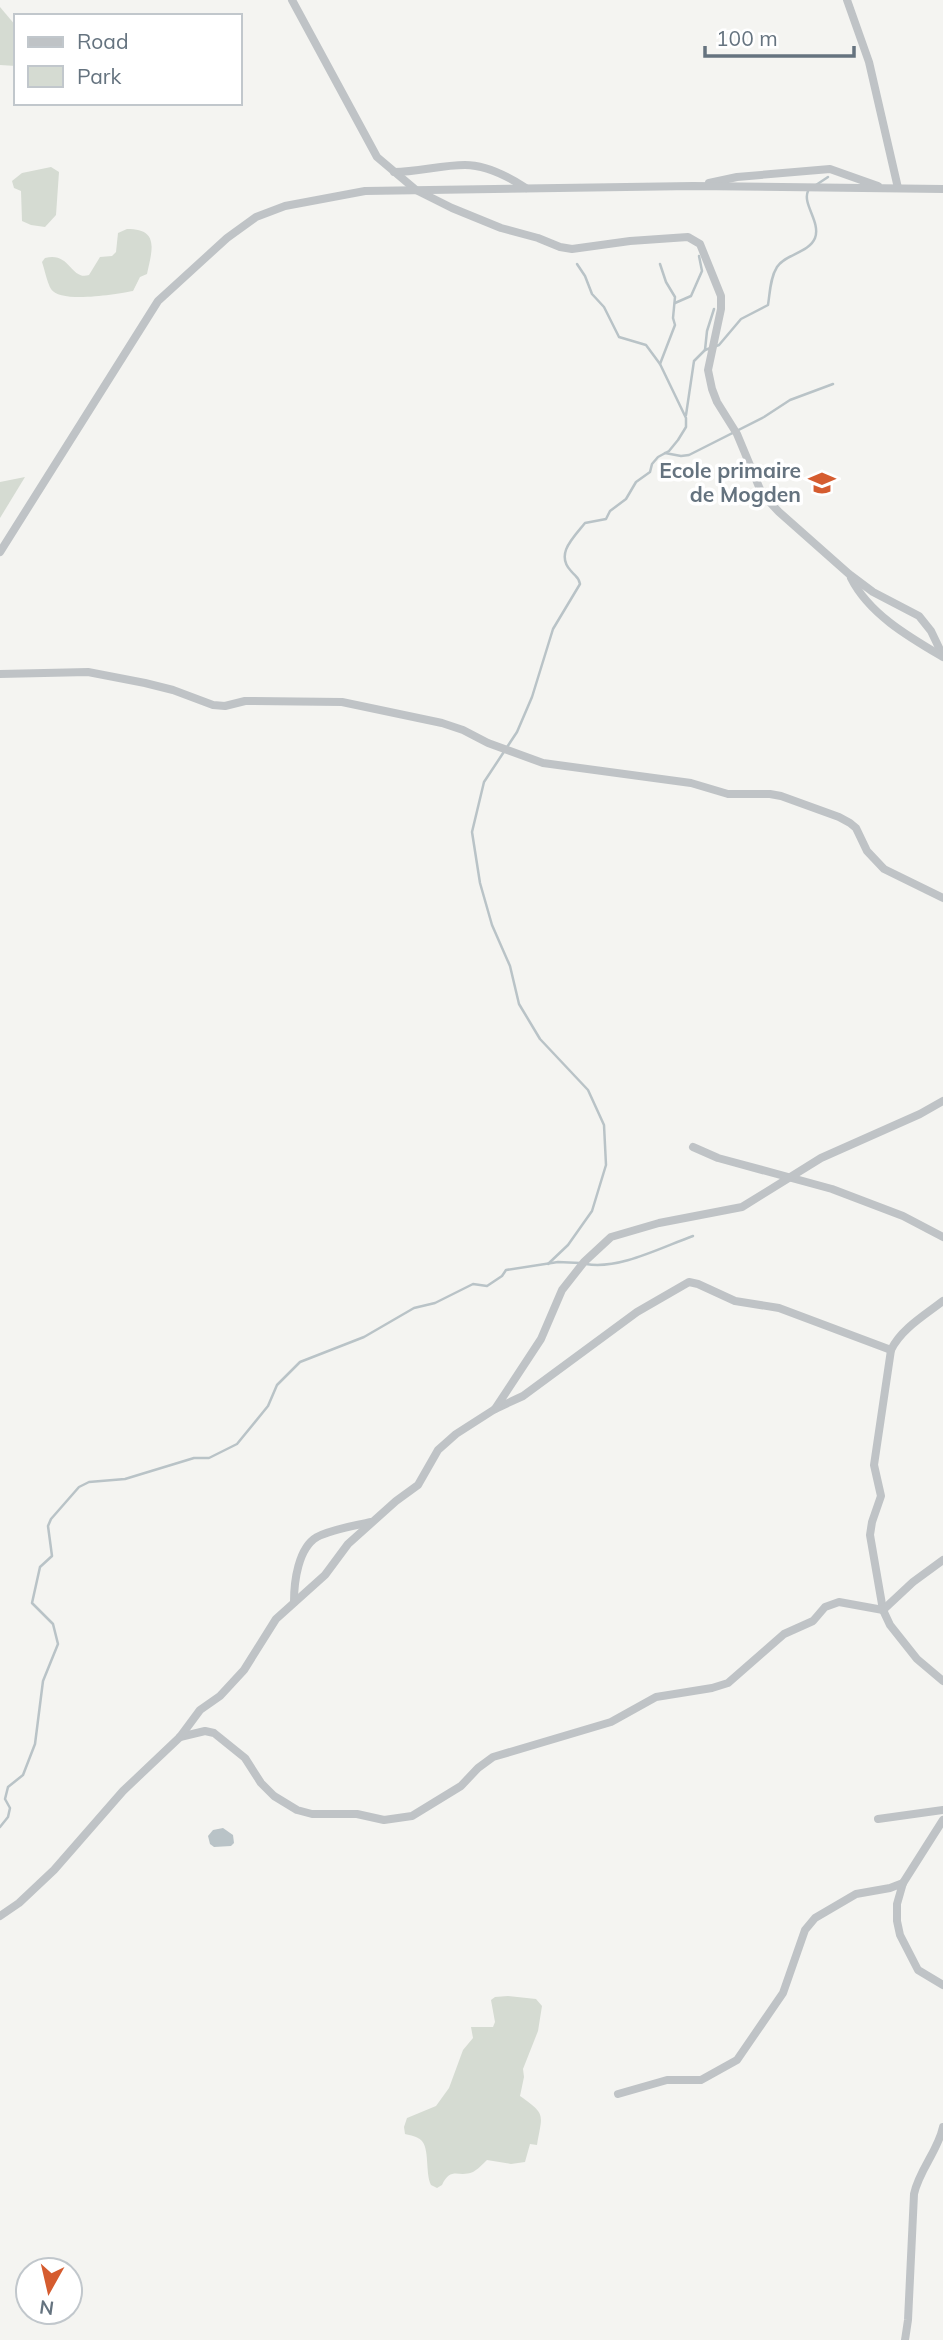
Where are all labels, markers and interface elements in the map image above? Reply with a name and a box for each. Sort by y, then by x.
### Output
legend [14,14,242,105]
scale bar [705,14,854,58]
text: 100 m [716,25,778,51]
text: Road [77,28,128,54]
text: Park [77,63,121,89]
place label: Ecole primaire de Mogden [659,457,801,507]
school or university icon: Ecole primaire de Mogden [807,468,837,498]
north arrow [14,2256,84,2326]
text: N [38,2295,55,2321]

